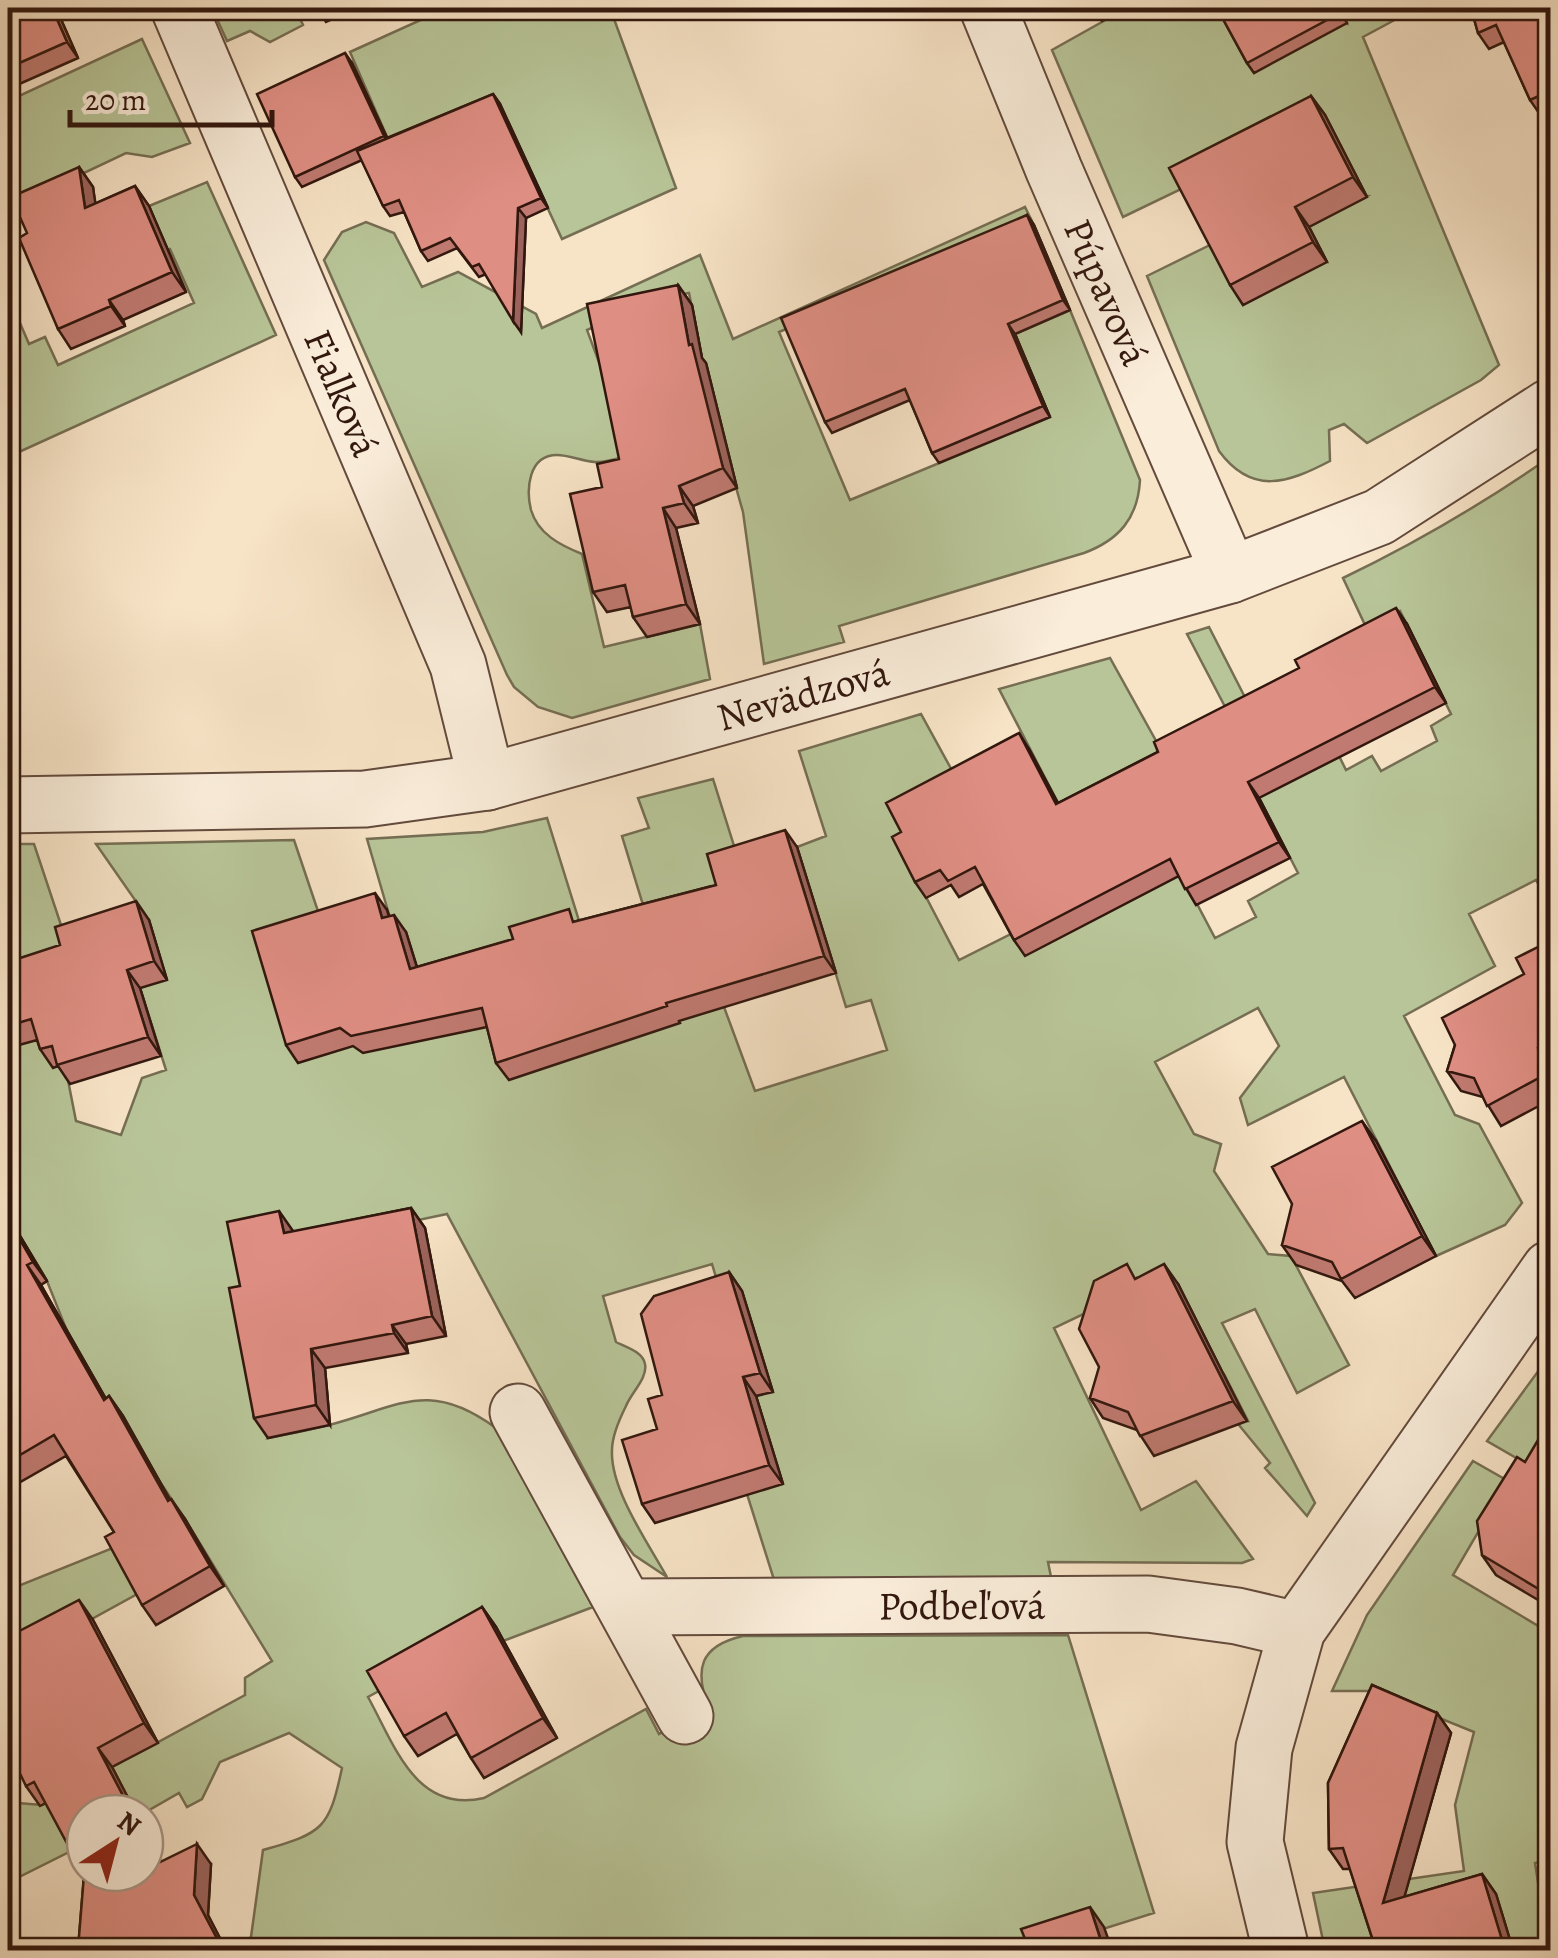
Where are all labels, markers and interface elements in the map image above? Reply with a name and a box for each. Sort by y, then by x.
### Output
scale bar [70,65,272,127]
text: 20 m [85,80,146,120]
street label: Púpavová [1050,210,1163,375]
street label: Fialková [291,321,393,465]
street label: Nevädzová [710,644,896,745]
street label: Podbeľová [878,1578,1046,1634]
north arrow [65,1793,165,1893]
text: N [110,1802,149,1845]

